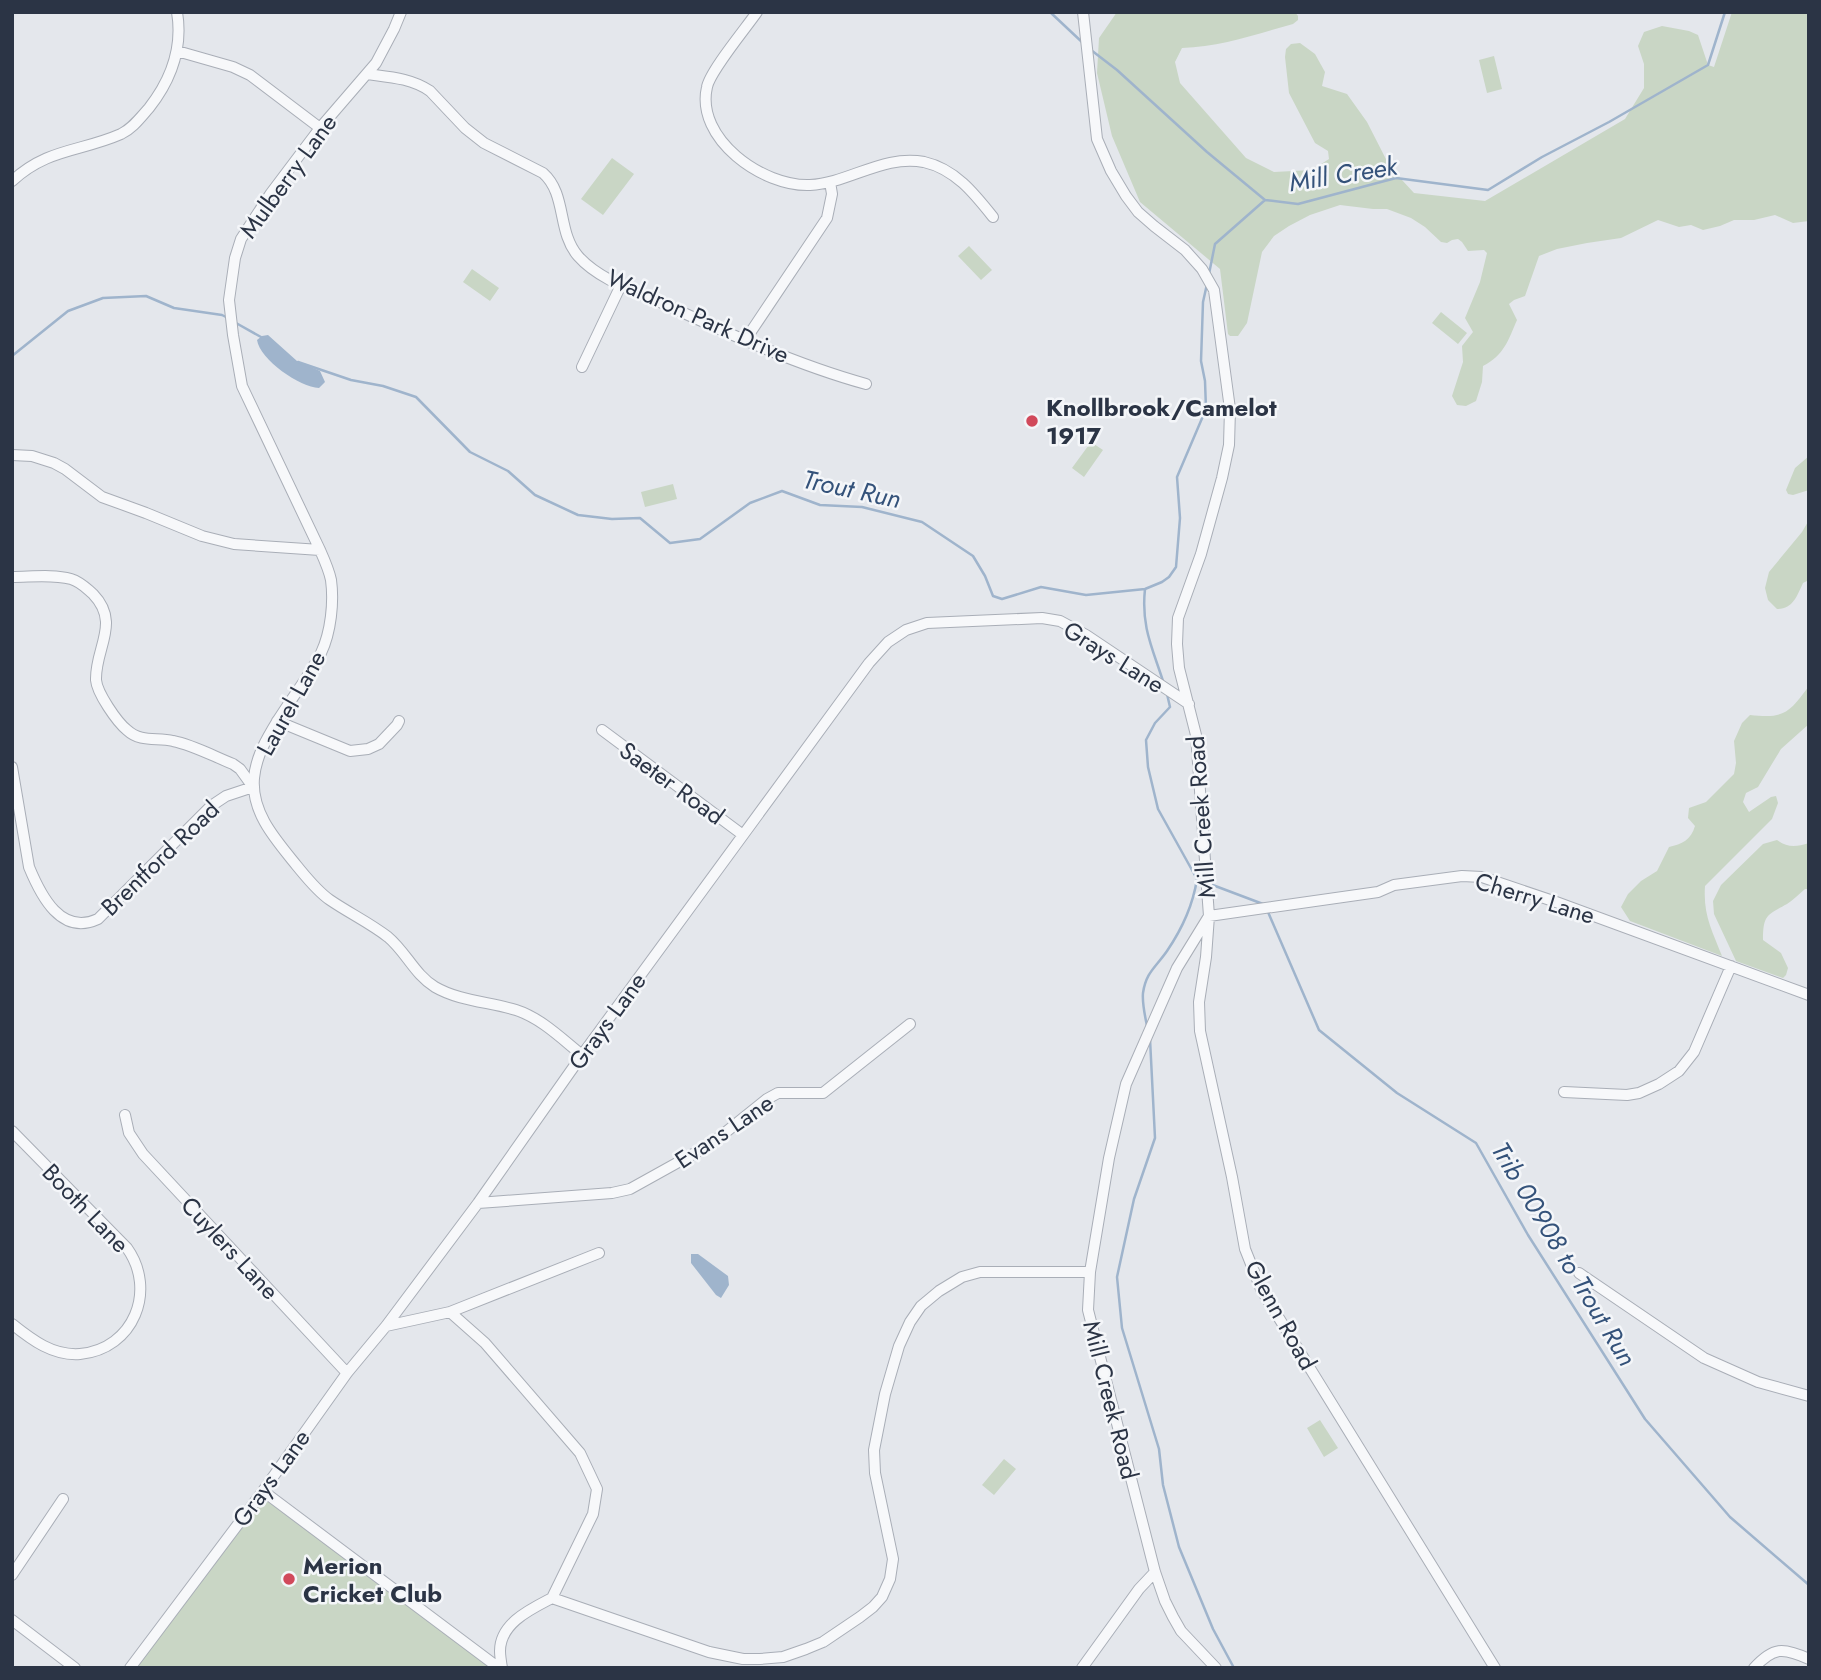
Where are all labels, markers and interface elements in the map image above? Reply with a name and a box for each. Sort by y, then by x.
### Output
street label: Mulberry Lane [231,107,345,245]
water label: Mill Creek [1286,146,1402,201]
street label: Waldron Park Drive [601,260,795,372]
place label: Knollbrook/Camelot 1917 [1046,390,1277,453]
marker: Knollbrook/Camelot 1917 [1024,413,1040,429]
water label: Trout Run [799,460,905,518]
street label: Grays Lane [1057,612,1171,702]
street label: Laurel Lane [248,644,334,762]
street label: Saeter Road [612,733,732,833]
street label: Mill Creek Road [1178,735,1224,899]
street label: Brentford Road [93,792,227,924]
street label: Cherry Lane [1471,863,1599,933]
street label: Grays Lane [560,965,654,1077]
street label: Evans Lane [668,1085,780,1177]
water label: Trib 00908 to Trout Run [1482,1135,1646,1373]
street label: Booth Lane [34,1155,138,1261]
street label: Cuylers Lane [173,1189,287,1307]
street label: Glenn Road [1236,1254,1326,1376]
street label: Mill Creek Road [1074,1317,1148,1483]
street label: Grays Lane [224,1422,318,1534]
place label: Merion Cricket Club [303,1548,442,1611]
marker: Merion Cricket Club [281,1571,297,1587]

